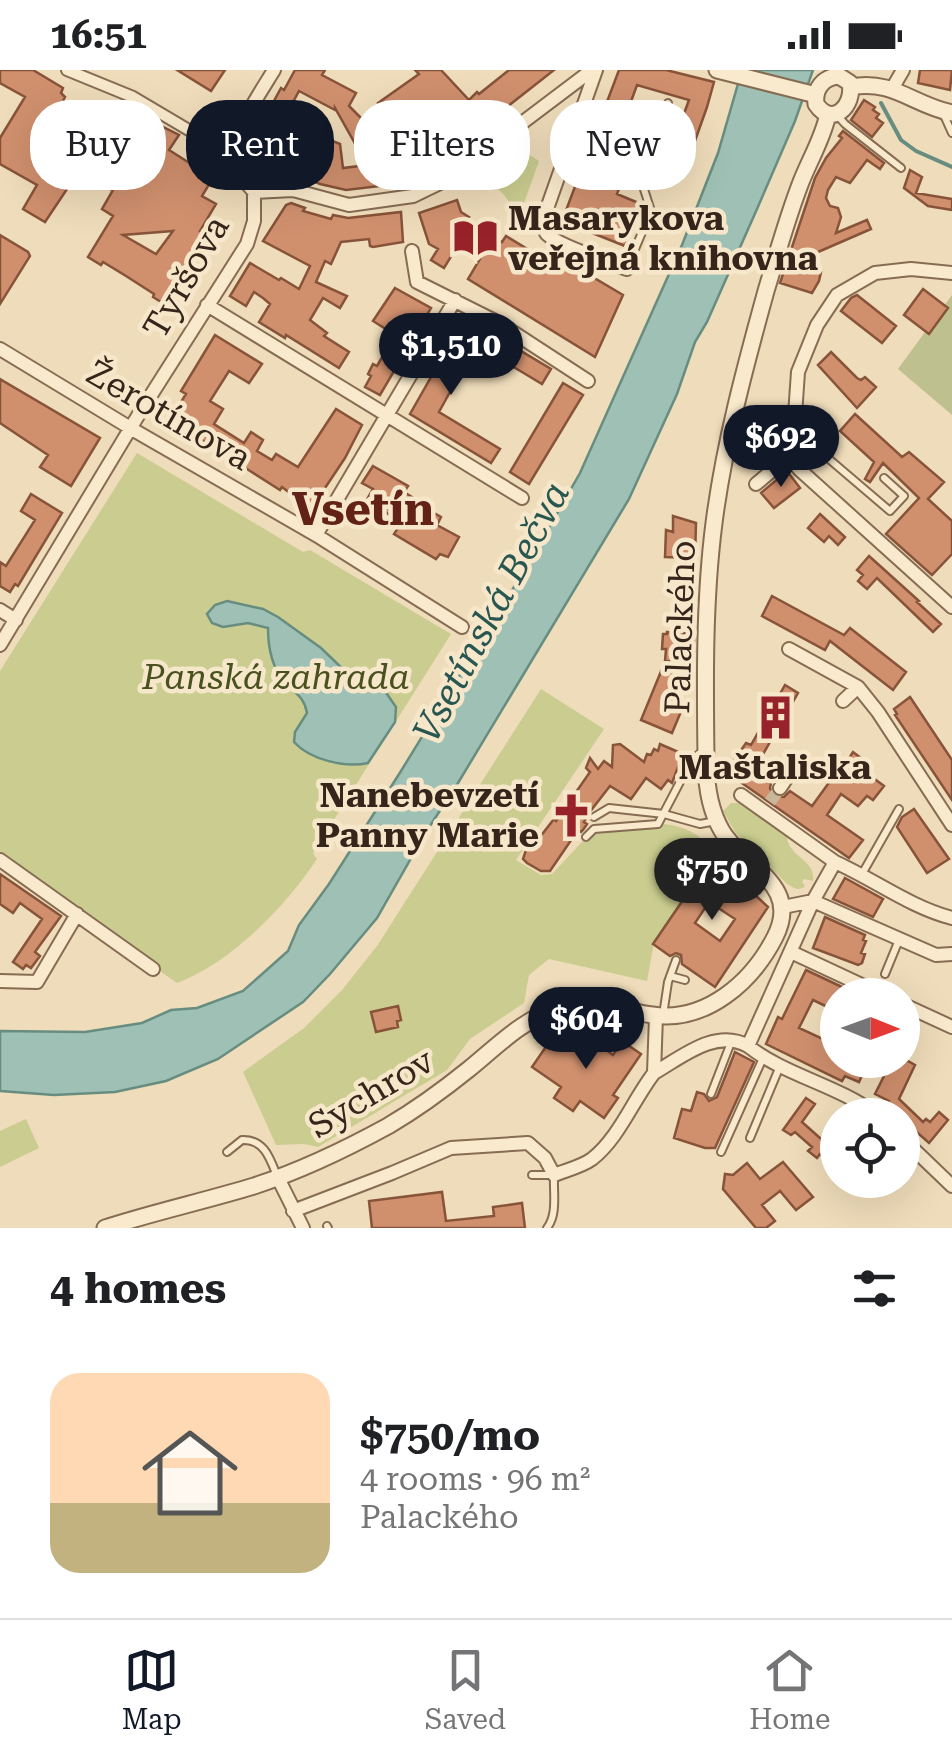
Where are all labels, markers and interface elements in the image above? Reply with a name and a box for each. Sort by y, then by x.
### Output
text: 16:51 [50,13,147,57]
chip: Buy [30,100,166,190]
chip: Rent [186,100,334,190]
chip: Filters [354,100,530,190]
chip: New [550,100,696,190]
place label: Masarykova veřejná knihovna [508,198,818,279]
street label: Tyršova [135,209,238,346]
library icon: Masarykova veřejná knihovna [451,214,499,262]
pin: $1,510 [370,313,532,398]
text: $1,510 [401,326,501,364]
street label: Žerotínova [79,352,258,479]
pin: $692 [722,405,840,490]
text: $692 [745,418,817,456]
water label: Vsetínská Bečva [404,474,578,750]
district label: Vsetín [292,483,434,536]
street label: Palackého [657,540,704,715]
park label: Panská zahrada [141,657,410,698]
building icon: Maštaliska [751,693,799,741]
place label: Maštaliska [679,747,872,788]
place label: Nanebevzetí Panny Marie [316,775,539,856]
church icon: Nanebevzetí Panny Marie [548,791,596,839]
pin: $750 [653,838,771,923]
text: $750 [676,851,748,889]
north arrow [820,978,920,1078]
map controls [820,978,920,1198]
pin: $604 [527,987,645,1072]
text: $604 [550,1000,622,1038]
street label: Sychrov [301,1040,442,1147]
button: locate [820,1098,920,1198]
icon: filters [847,1261,902,1316]
text: 4 homes [50,1264,226,1313]
text: $750/mo [360,1411,540,1460]
icon: home [130,1413,250,1533]
text: 4 rooms · 96 m² [360,1460,590,1498]
text: Palackého [360,1498,519,1536]
tab: Map [122,1643,182,1736]
tab: Saved [425,1643,506,1736]
tab: Home [749,1643,830,1736]

